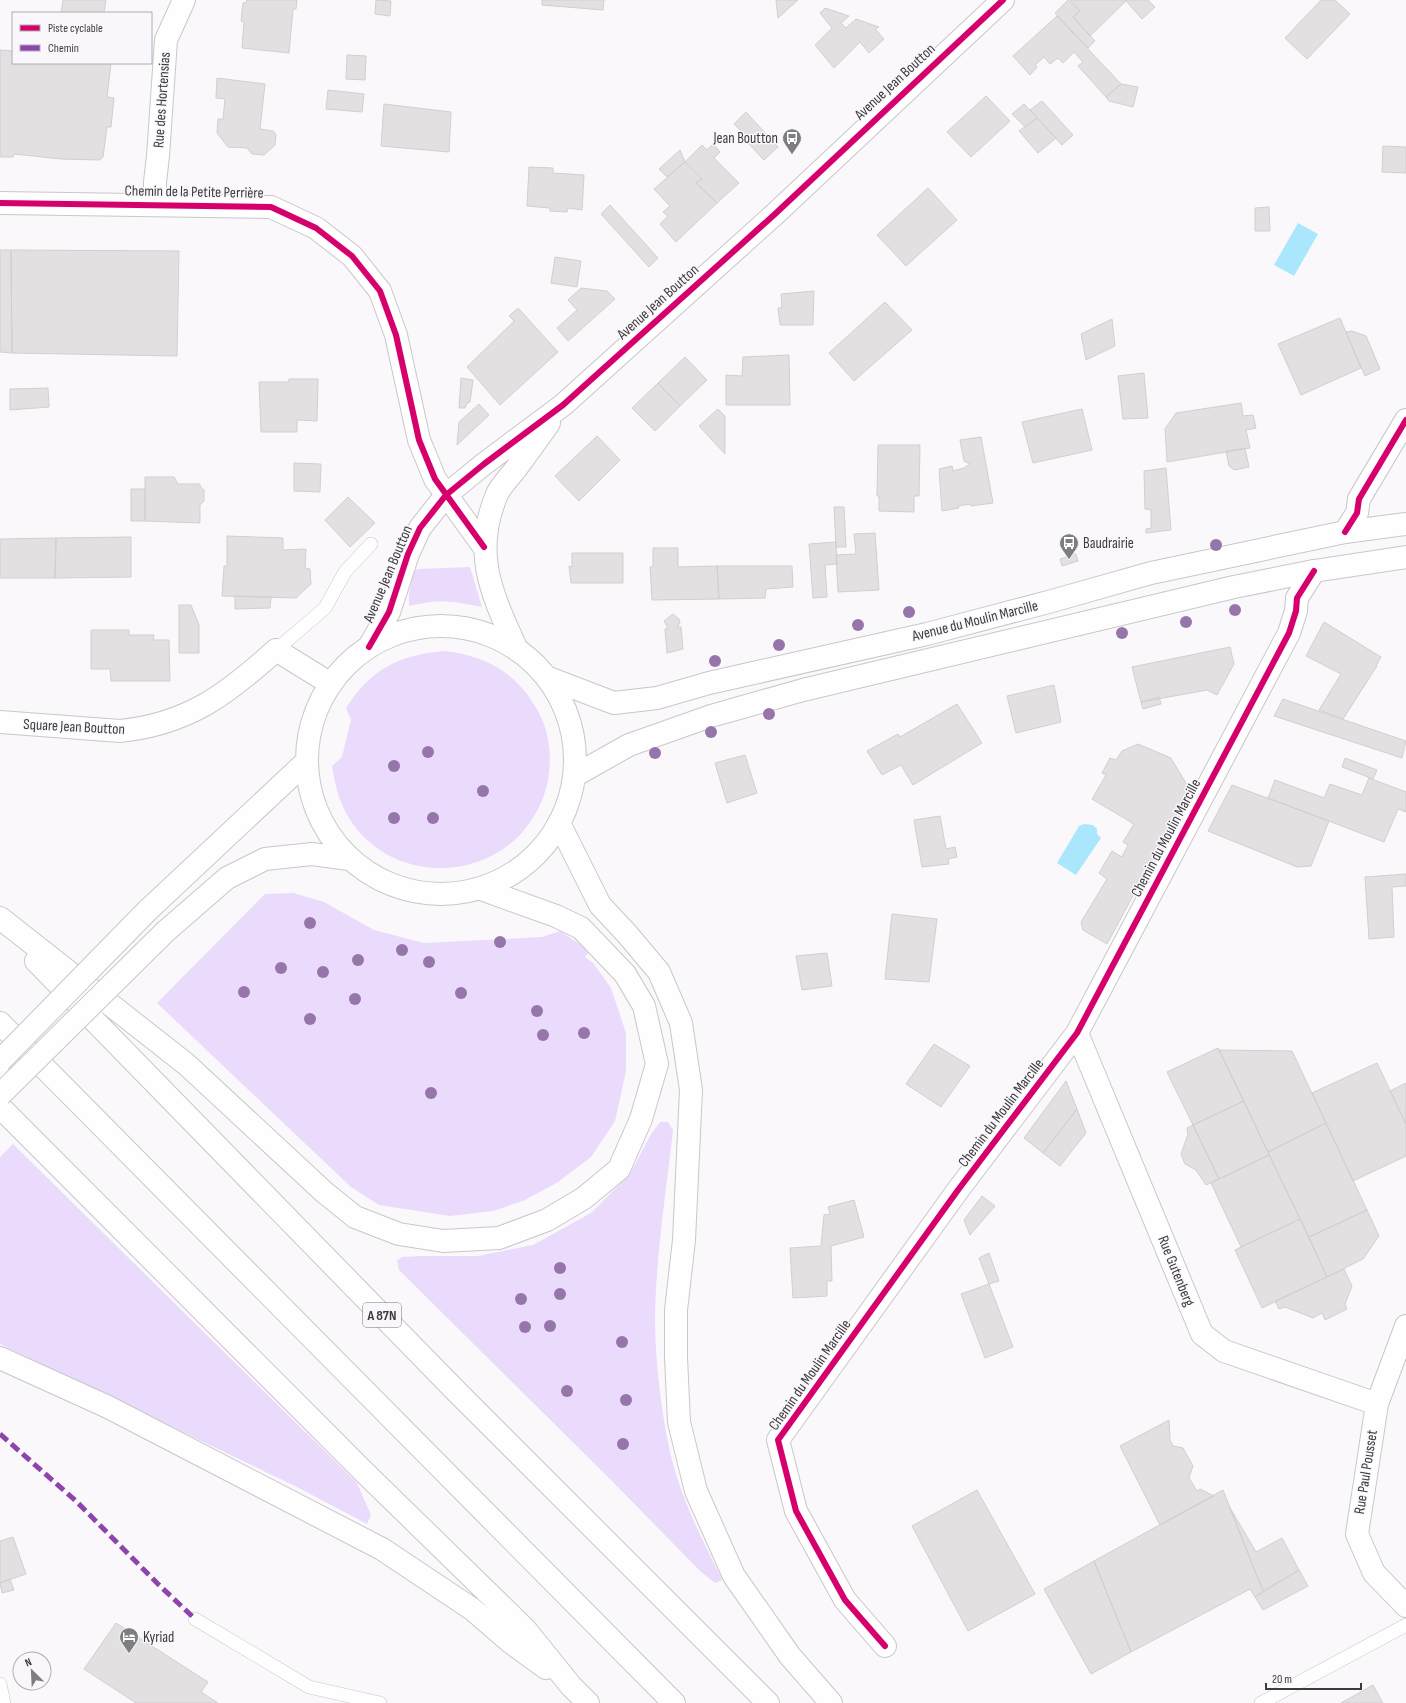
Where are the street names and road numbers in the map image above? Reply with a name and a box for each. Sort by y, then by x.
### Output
street label: Avenue Jean Boutton [850,40,939,125]
street label: Rue des Hortensias [149,51,175,149]
street label: Chemin de la Petite Perrière [124,181,264,203]
street label: Avenue Jean Boutton [612,260,703,344]
street label: Avenue Jean Boutton [359,523,417,626]
street label: Avenue du Moulin Marcille [909,596,1040,646]
street label: Square Jean Boutton [23,715,125,739]
street label: Chemin du Moulin Marcille [1127,776,1205,900]
street label: Chemin du Moulin Marcille [954,1055,1048,1171]
street label: Rue Gutenberg [1153,1233,1199,1309]
road number: A 87N [363,1303,401,1327]
street label: Chemin du Moulin Marcille [765,1316,855,1434]
street label: Rue Paul Pousset [1350,1428,1382,1515]

